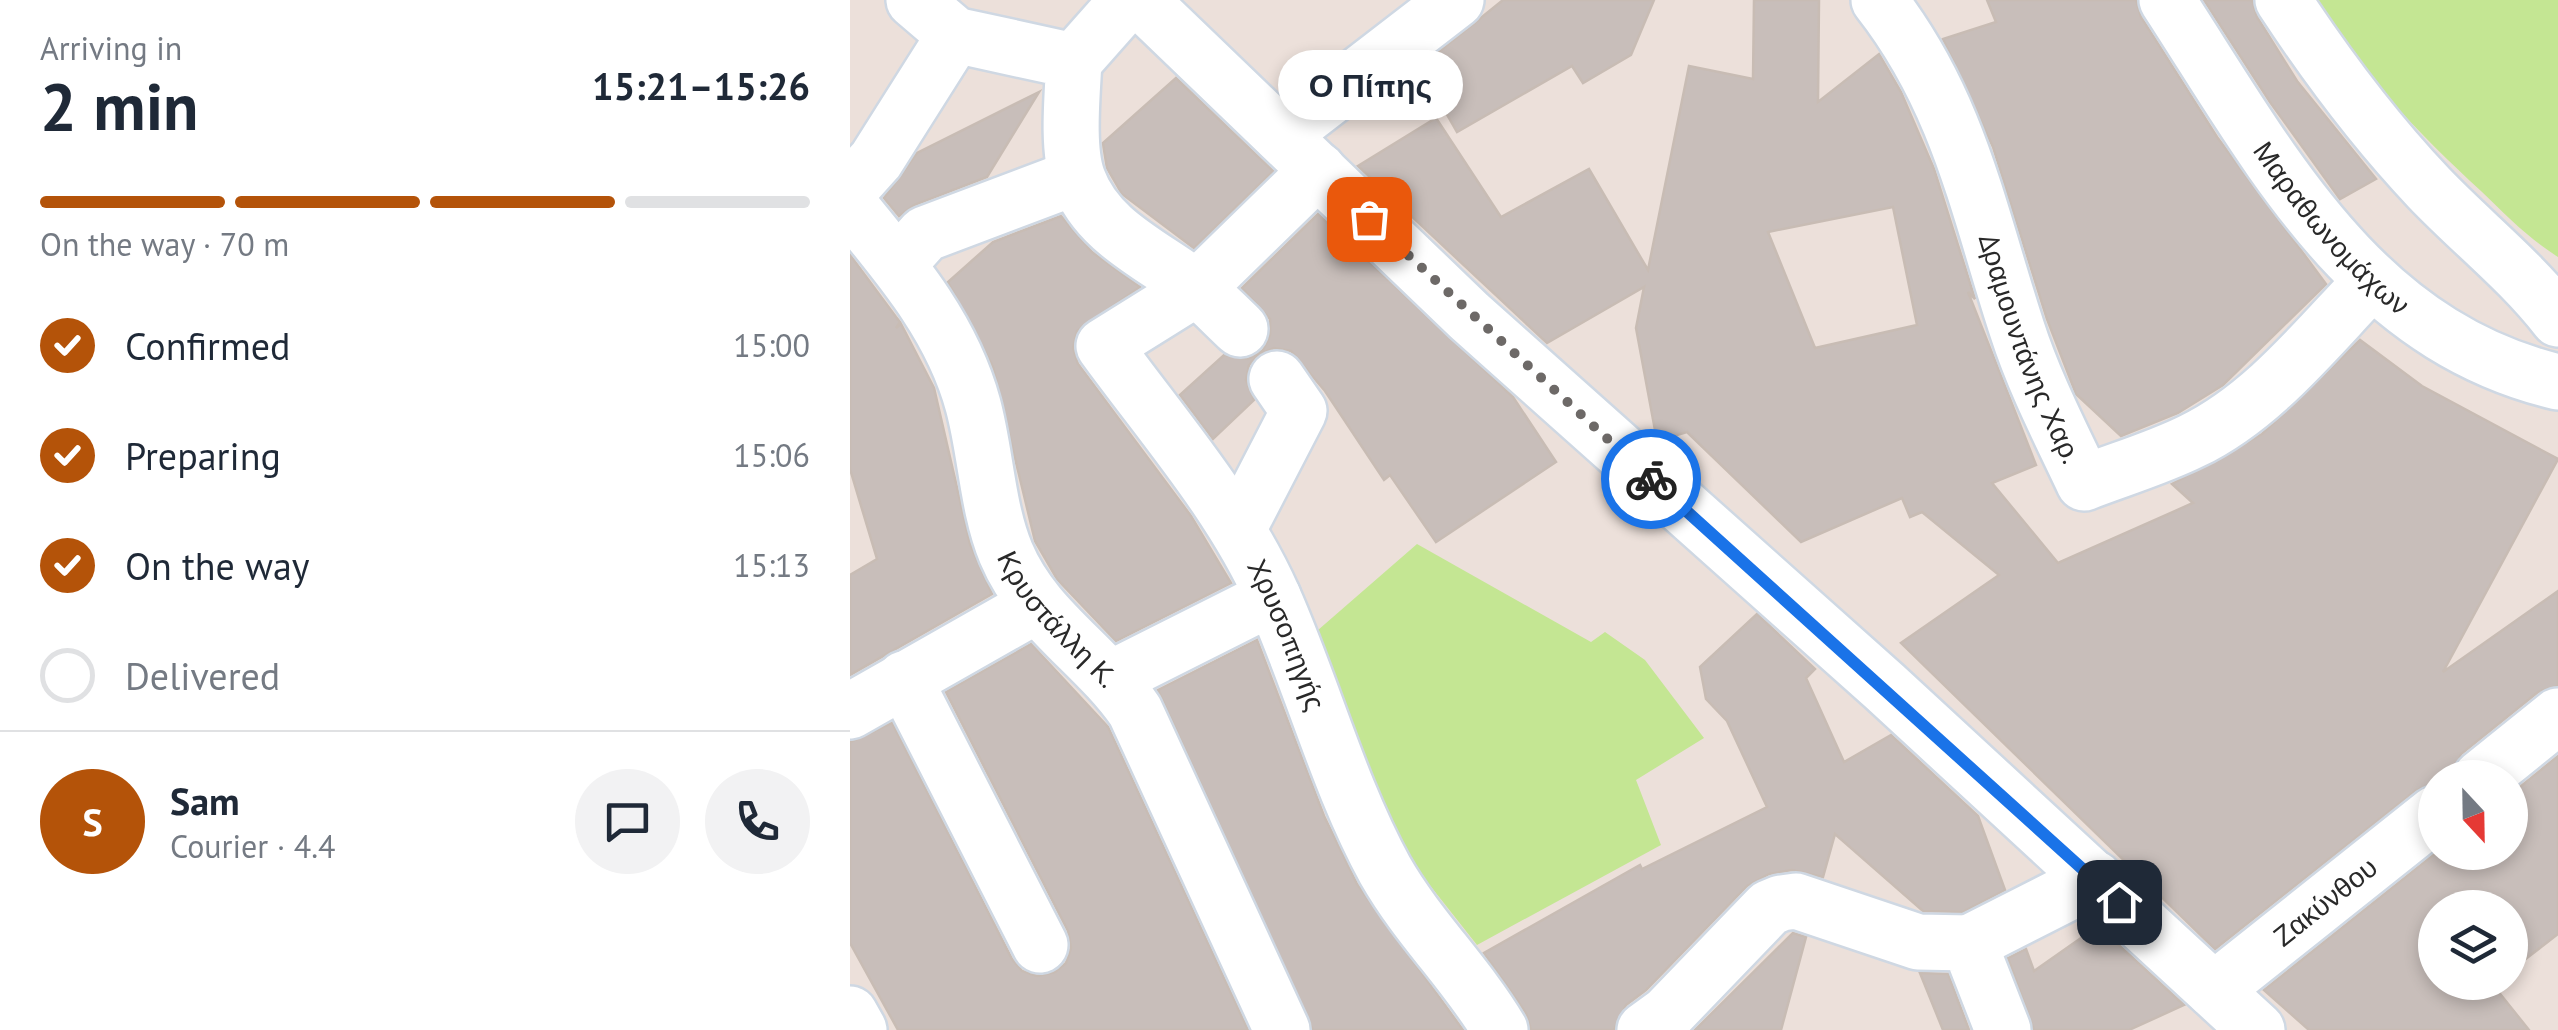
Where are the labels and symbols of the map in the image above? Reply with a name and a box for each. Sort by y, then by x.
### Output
callout: Ο Πίπης [1276,49,1462,119]
street label: Μαραθωνομάχων [2245,134,2417,323]
pin [1327,177,1412,262]
street label: Δραμουντάνης Χαρ. [1971,229,2091,469]
courier [1601,429,1701,529]
street label: Κρυστάλλη Κ. [989,544,1127,695]
street label: Χρυσοπηγής [1239,552,1335,715]
north arrow [2418,760,2528,870]
street label: Ζακύνθου [2265,848,2384,954]
pin [2077,860,2162,945]

